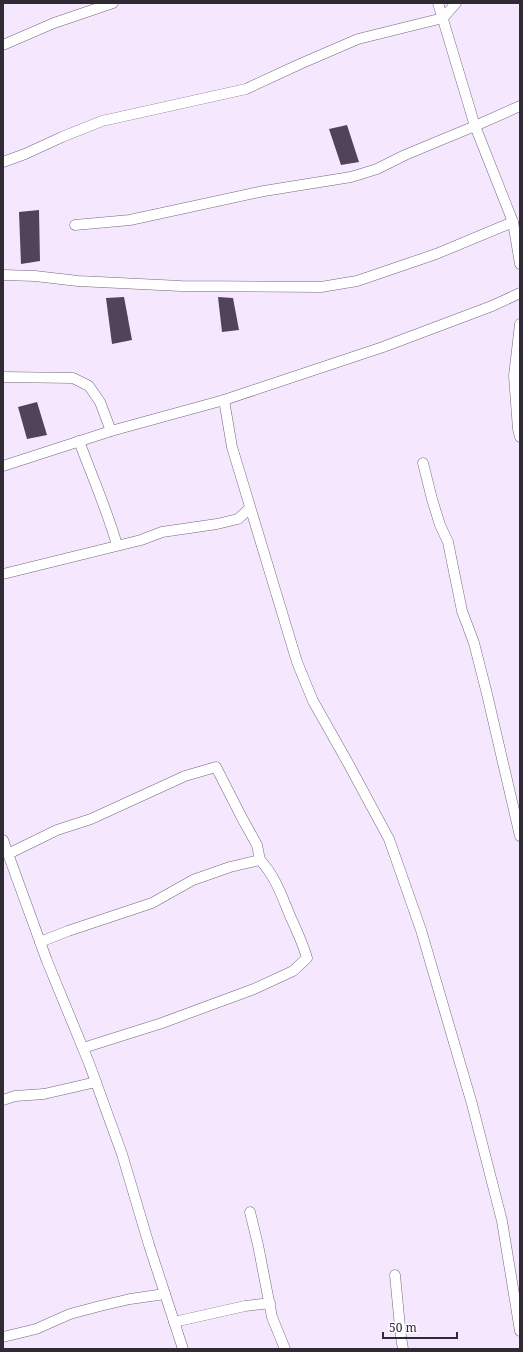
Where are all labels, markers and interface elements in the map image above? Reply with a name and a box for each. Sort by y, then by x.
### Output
scale bar [383,1314,457,1340]
text: 50 m [389,1319,417,1336]

